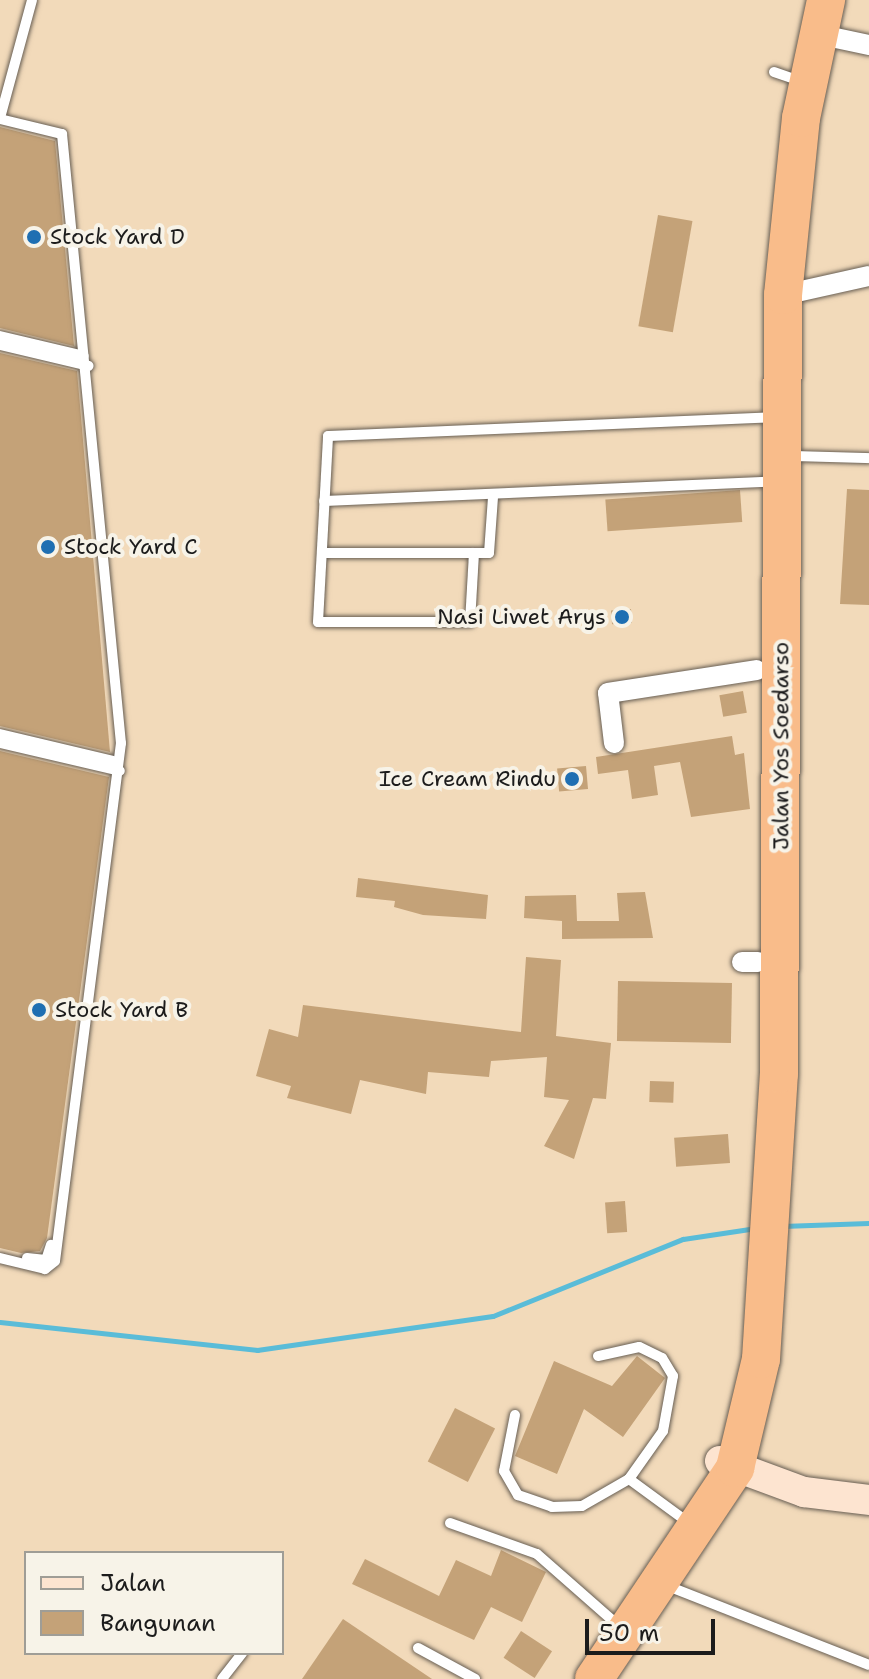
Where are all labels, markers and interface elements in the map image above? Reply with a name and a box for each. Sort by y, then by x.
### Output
place label: Stock Yard D [50,224,185,250]
marker: Stock Yard D [25,228,43,246]
place label: Stock Yard C [64,534,198,560]
marker: Stock Yard C [39,538,57,556]
place label: Nasi Liwet Arys [437,604,606,630]
marker: Nasi Liwet Arys [613,608,631,626]
street label: Jalan Yos Soedarso [768,642,794,850]
place label: Ice Cream Rindu [379,766,556,792]
marker: Ice Cream Rindu [563,770,581,788]
place label: Stock Yard B [55,997,188,1023]
marker: Stock Yard B [30,1001,48,1019]
legend [24,1551,284,1655]
text: Jalan [100,1567,166,1599]
scale bar [589,1603,719,1653]
text: Bangunan [100,1607,216,1639]
text: 50 m [599,1617,659,1649]

